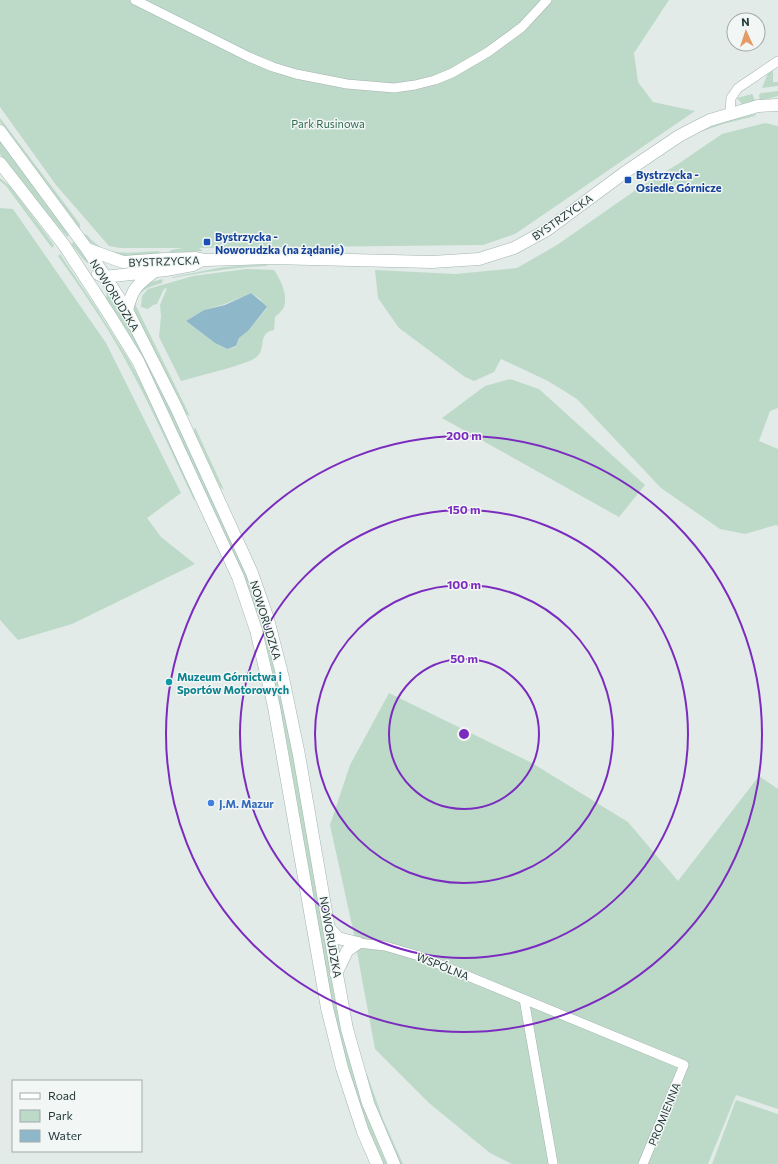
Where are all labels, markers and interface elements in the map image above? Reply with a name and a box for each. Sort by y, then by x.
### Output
north arrow [726,12,766,52]
text: N [741,15,750,28]
park label: Park Rusinowa [291,117,365,130]
place label: Bystrzycka - Osiedle Górnicze [636,168,722,194]
marker: Bystrzycka - Osiedle Górnicze [623,175,633,185]
street label: BYSTRZYCKA [529,191,595,243]
place label: Bystrzycka - Noworudzka (na żądanie) [215,230,345,256]
marker: Bystrzycka - Noworudzka (na żądanie) [202,237,212,247]
street label: BYSTRZYCKA [128,253,200,269]
street label: NOWORUDZKA [88,257,143,334]
text: 200 m [446,428,482,442]
text: 150 m [447,502,481,516]
text: 100 m [447,577,481,591]
street label: NOWORUDZKA [248,579,284,662]
text: 50 m [450,651,478,665]
place label: Muzeum Górnictwa i Sportów Motorowych [177,670,289,696]
marker: Muzeum Górnictwa i Sportów Motorowych [164,677,174,687]
centre of rings [457,727,471,741]
place label: J.M. Mazur [219,797,274,811]
marker: J.M. Mazur [206,798,216,808]
street label: NOWORUDZKA [317,895,345,979]
street label: WSPÓLNA [415,949,472,983]
legend [12,1080,142,1152]
street label: PROMIENNA [645,1080,683,1148]
text: Road [48,1088,76,1102]
text: Park [48,1108,74,1122]
text: Water [48,1128,82,1142]

